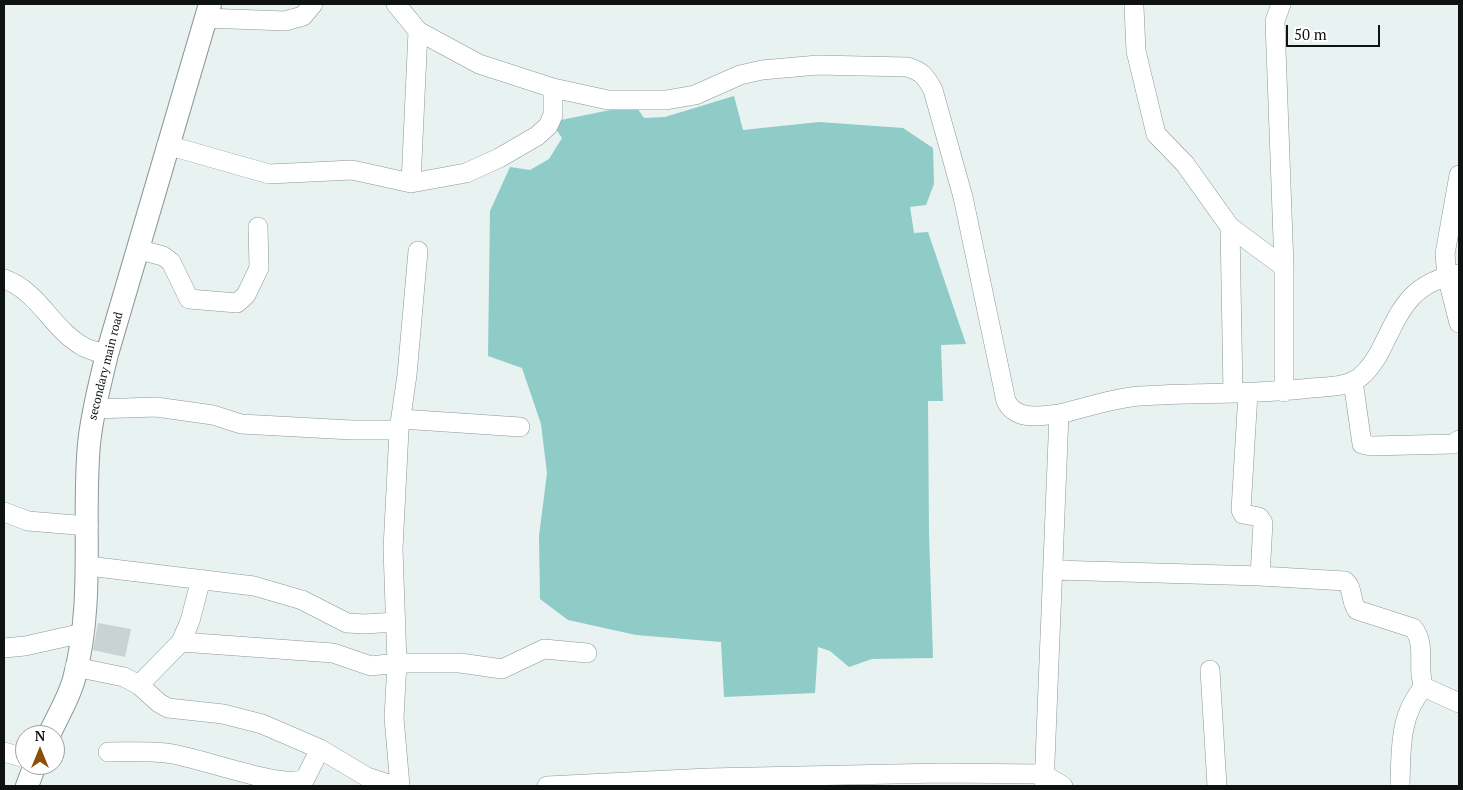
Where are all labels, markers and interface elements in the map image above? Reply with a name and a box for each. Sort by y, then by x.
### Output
scale bar [1288,15,1382,47]
text: 50 m [1294,24,1327,44]
street label: secondary main road [86,310,126,422]
north arrow [15,725,65,775]
text: N [35,726,45,745]

